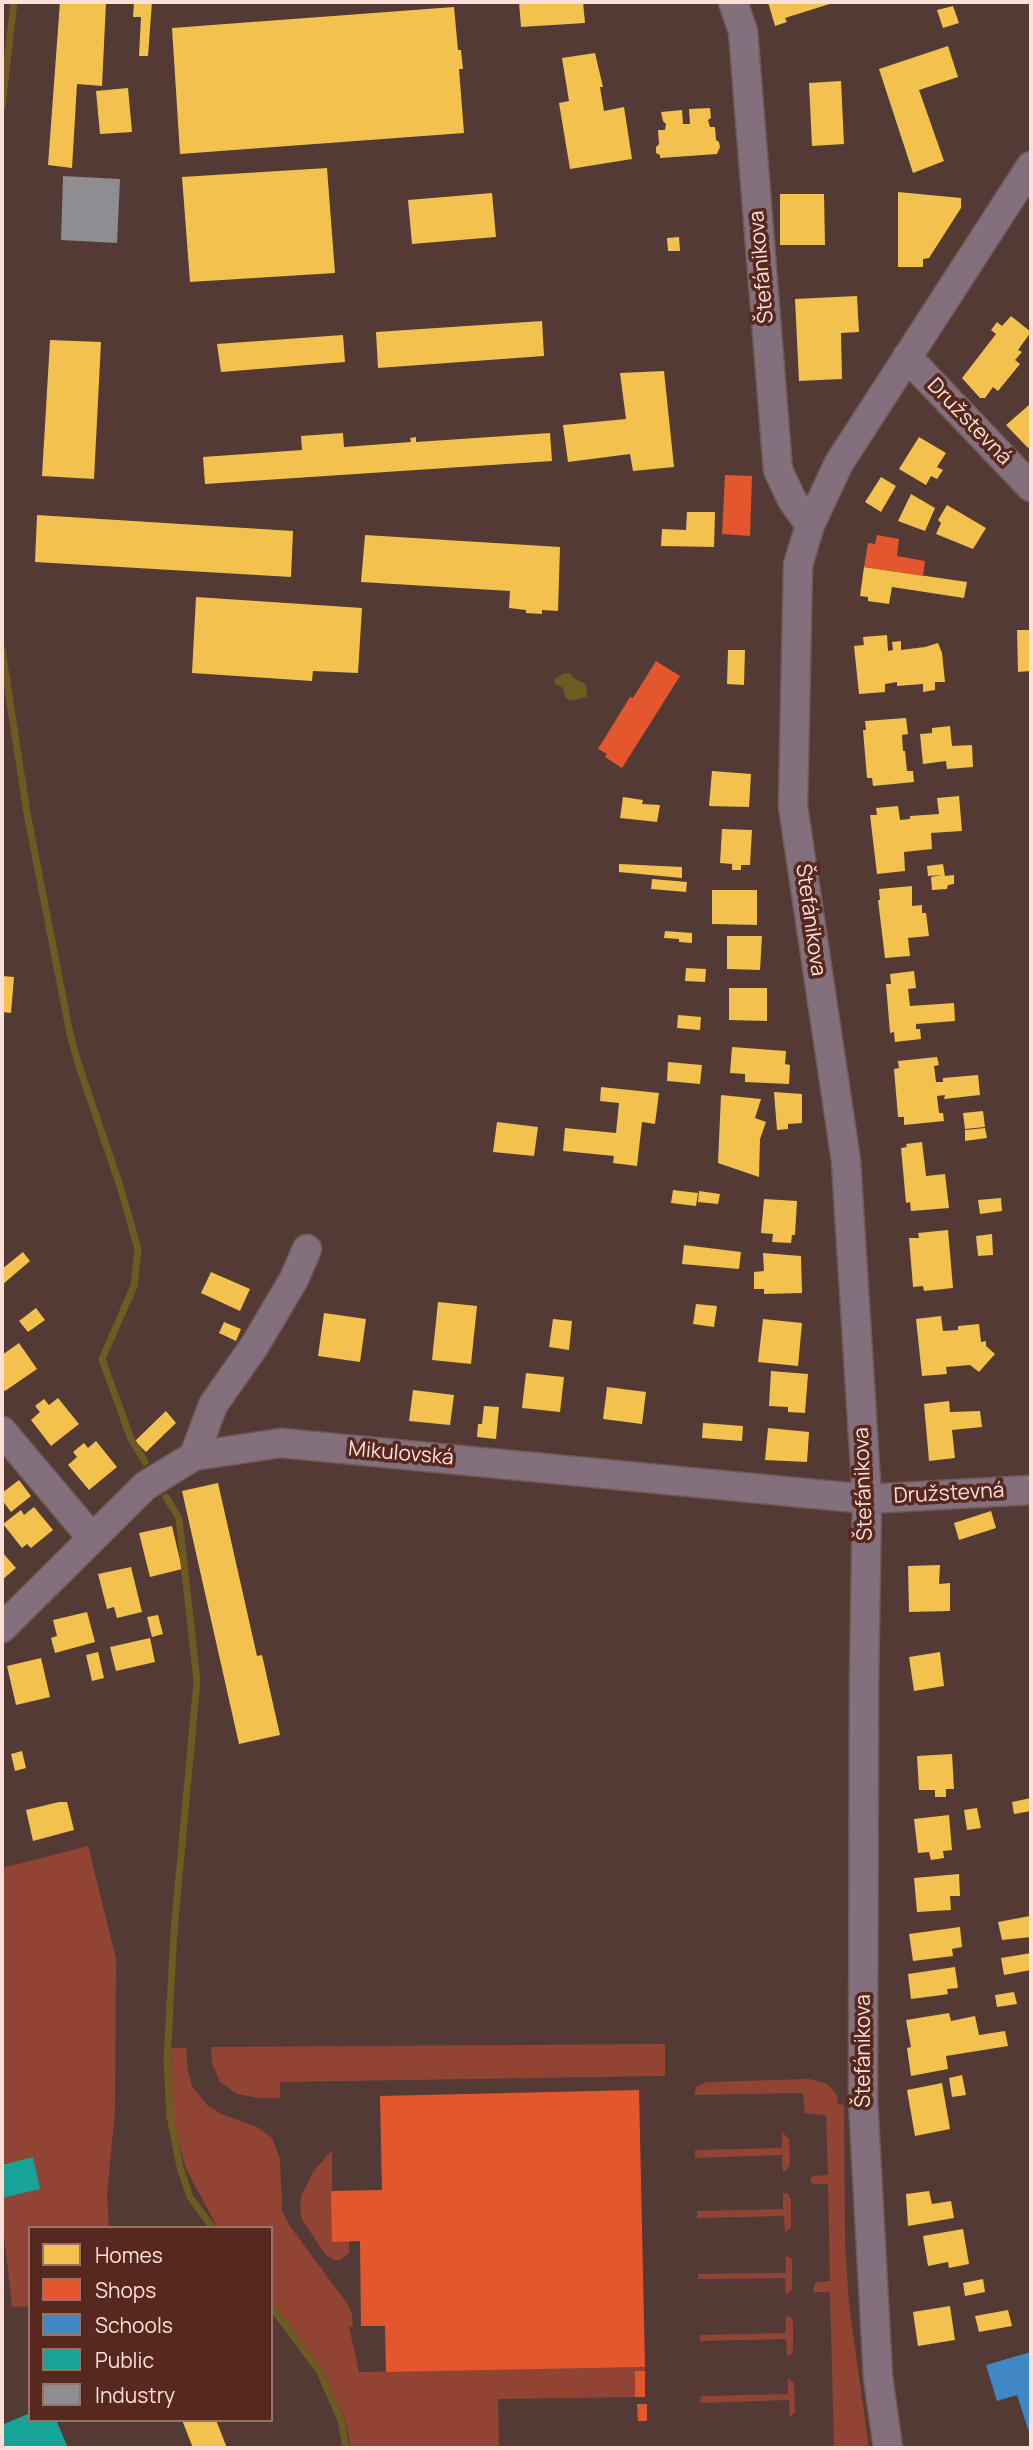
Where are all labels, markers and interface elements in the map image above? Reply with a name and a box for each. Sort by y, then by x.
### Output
street label: Štefánikova [745,209,779,325]
street label: Družstevná [921,373,1017,471]
street label: Štefánikova [790,862,830,978]
street label: Štefánikova [849,1427,879,1541]
street label: Mikulovská [347,1437,455,1471]
street label: Družstevná [893,1479,1005,1509]
street label: Štefánikova [851,1994,877,2108]
legend [28,2226,273,2422]
text: Homes [95,2241,163,2269]
text: Shops [95,2276,156,2304]
text: Schools [95,2311,173,2339]
text: Public [95,2346,154,2374]
text: Industry [95,2381,175,2409]

